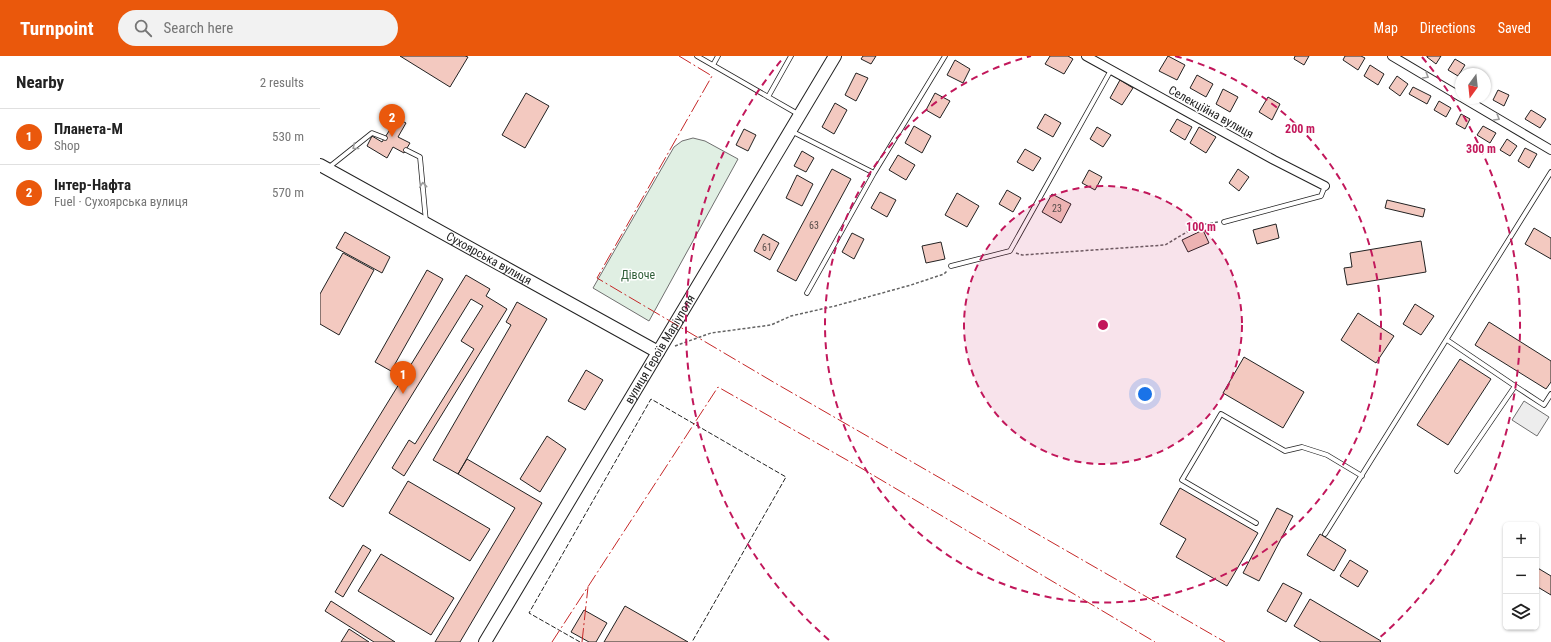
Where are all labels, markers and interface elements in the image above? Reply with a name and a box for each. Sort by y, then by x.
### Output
search box [118,10,398,46]
text: Turnpoint [20,17,94,40]
icon: search [132,17,154,39]
text: Search here [164,19,233,37]
text: Map [1374,20,1398,36]
text: Directions [1420,20,1476,36]
text: Saved [1498,20,1531,36]
north arrow [1455,68,1491,104]
one-way arrow [1422,71,1429,78]
text: Nearby [16,72,64,92]
text: 2 results [260,75,304,90]
street label: Селекційна вулиця [1166,83,1256,141]
pin: 2 [379,104,405,137]
one-way arrow [1493,113,1500,120]
text: Планета-М [54,120,123,138]
text: 200 m [1285,122,1315,136]
text: 1 [26,129,32,144]
text: 530 m [272,129,304,144]
text: Shop [54,138,80,153]
one-way arrow [352,142,359,149]
text: 300 m [1466,142,1496,156]
text: Інтер-Нафта [54,176,131,194]
one-way arrow [418,182,427,188]
text: 2 [26,185,32,200]
text: 570 m [272,185,304,200]
text: Fuel · Сухоярська вулиця [54,194,188,209]
house number: 23 [1052,203,1062,214]
house number: 63 [809,220,819,231]
text: 100 m [1186,220,1216,234]
street label: Сухоярська вулиця [444,229,534,288]
house number: 61 [762,242,772,253]
park label: Дівоче [621,268,655,282]
street label: вулиця Героїв Маріуполя [622,292,698,406]
centre of rings [1096,318,1110,332]
pin: 1 [390,361,416,394]
your location [1135,384,1155,404]
map controls [1503,522,1539,630]
button: + [1503,522,1539,558]
button: − [1503,558,1539,594]
button: layers [1503,594,1539,630]

